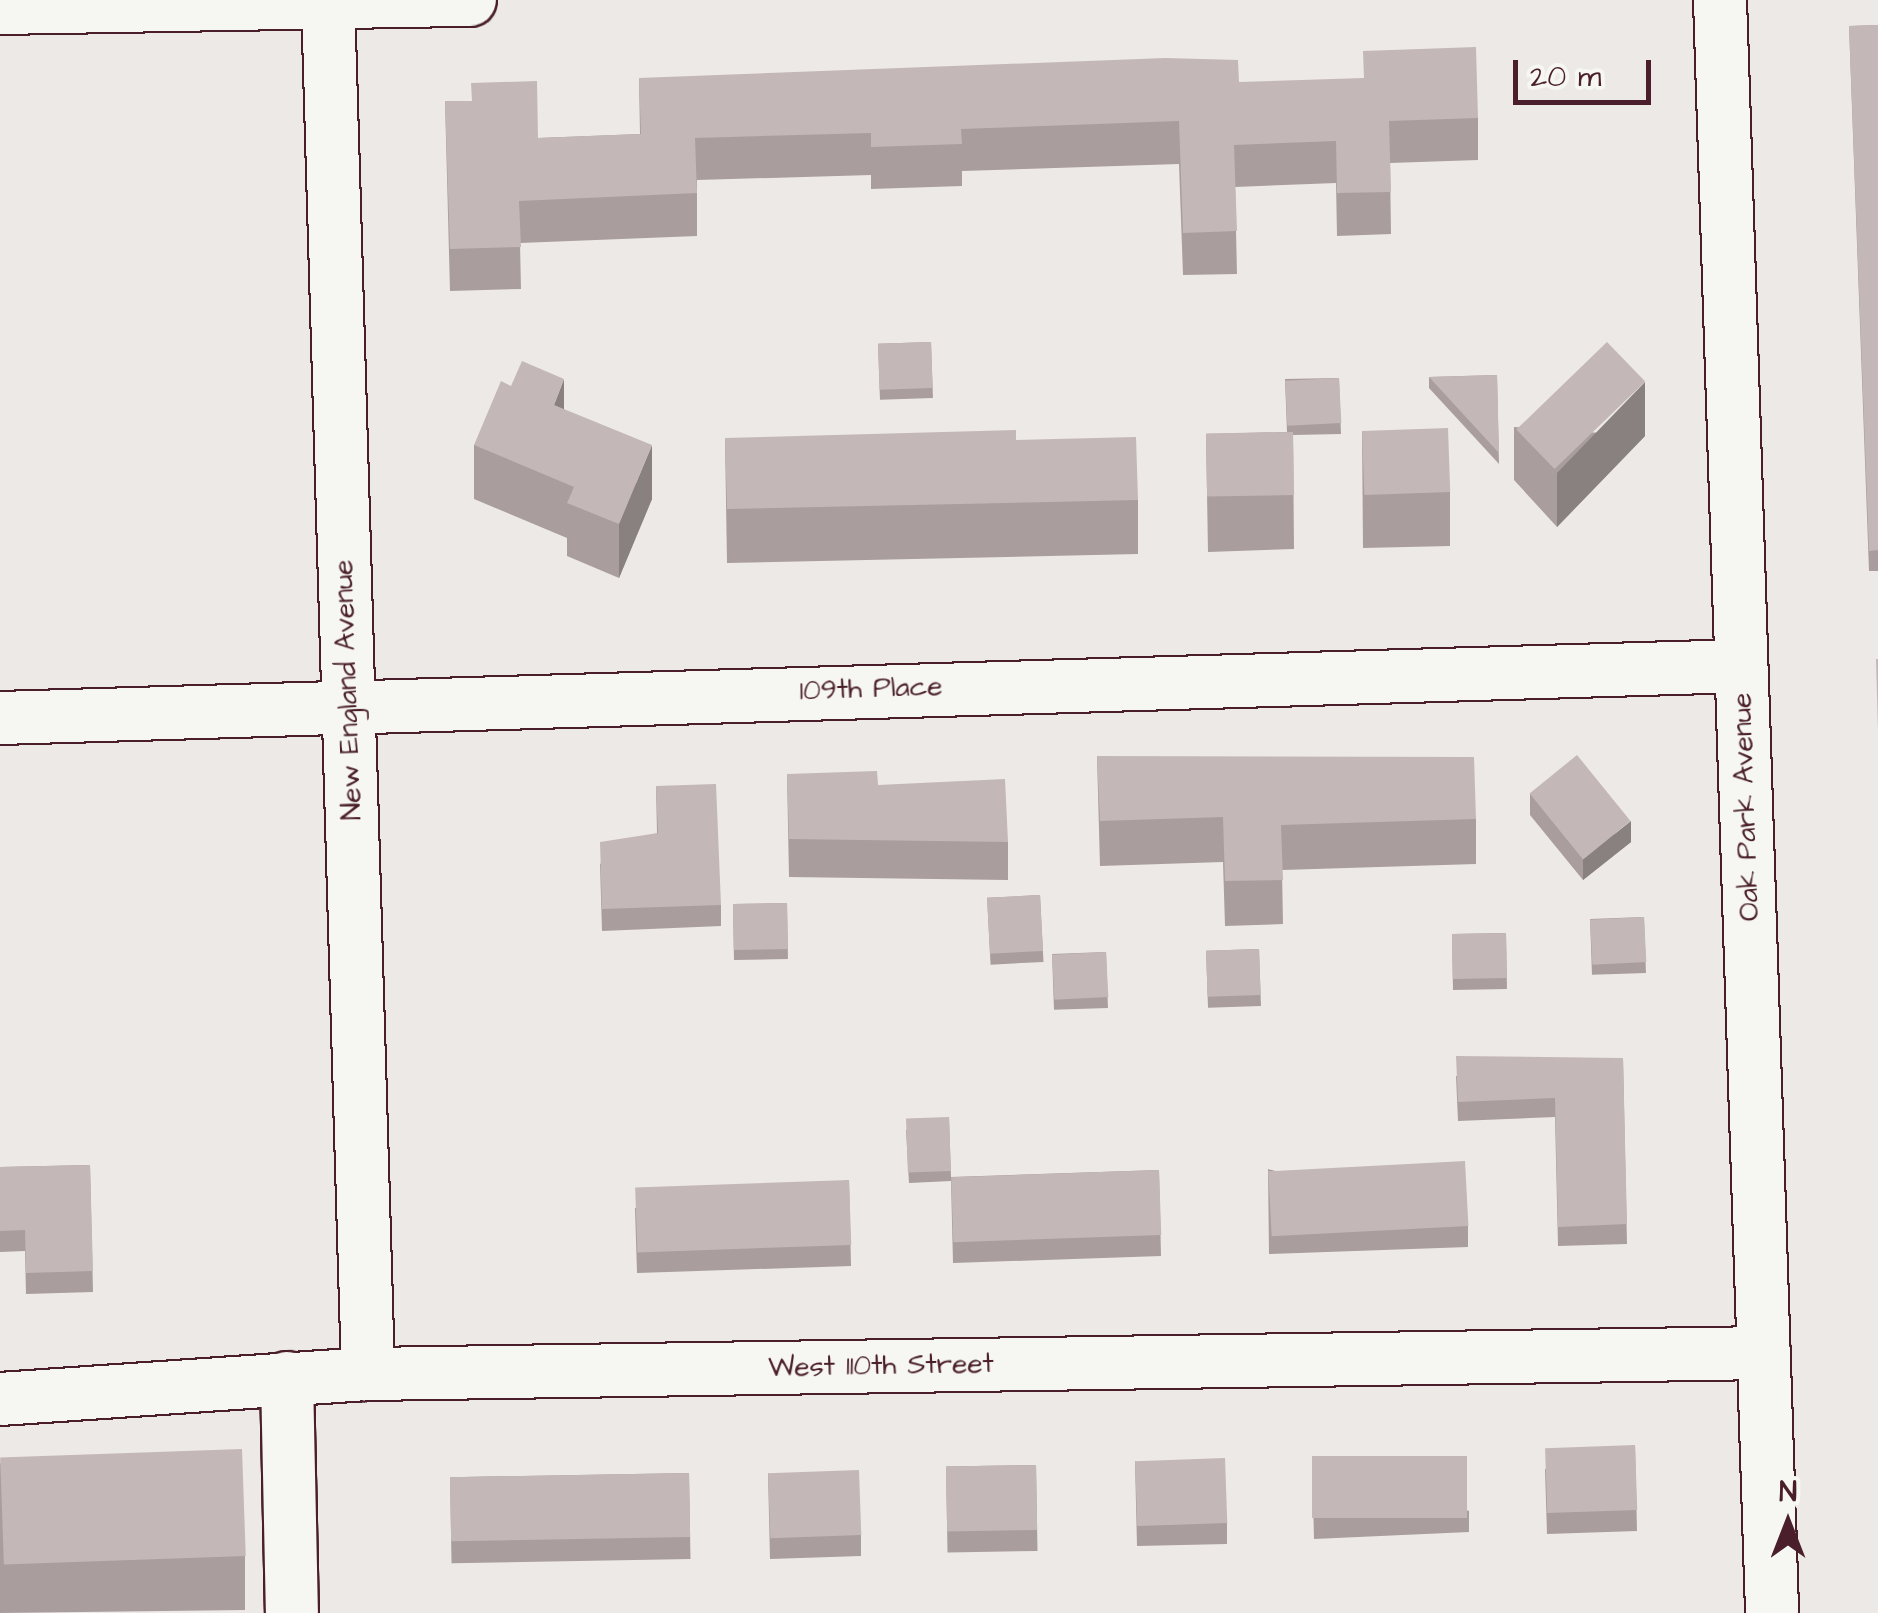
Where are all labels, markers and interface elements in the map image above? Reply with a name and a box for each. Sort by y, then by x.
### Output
scale bar [1518,40,1656,102]
text: 20 m [1530,56,1601,98]
street label: New England Avenue [327,559,369,821]
street label: 109th Place [799,670,943,708]
street label: Oak Park Avenue [1725,692,1767,922]
street label: West 110th Street [768,1347,994,1385]
north arrow [1738,1473,1838,1573]
text: N [1779,1473,1797,1512]

